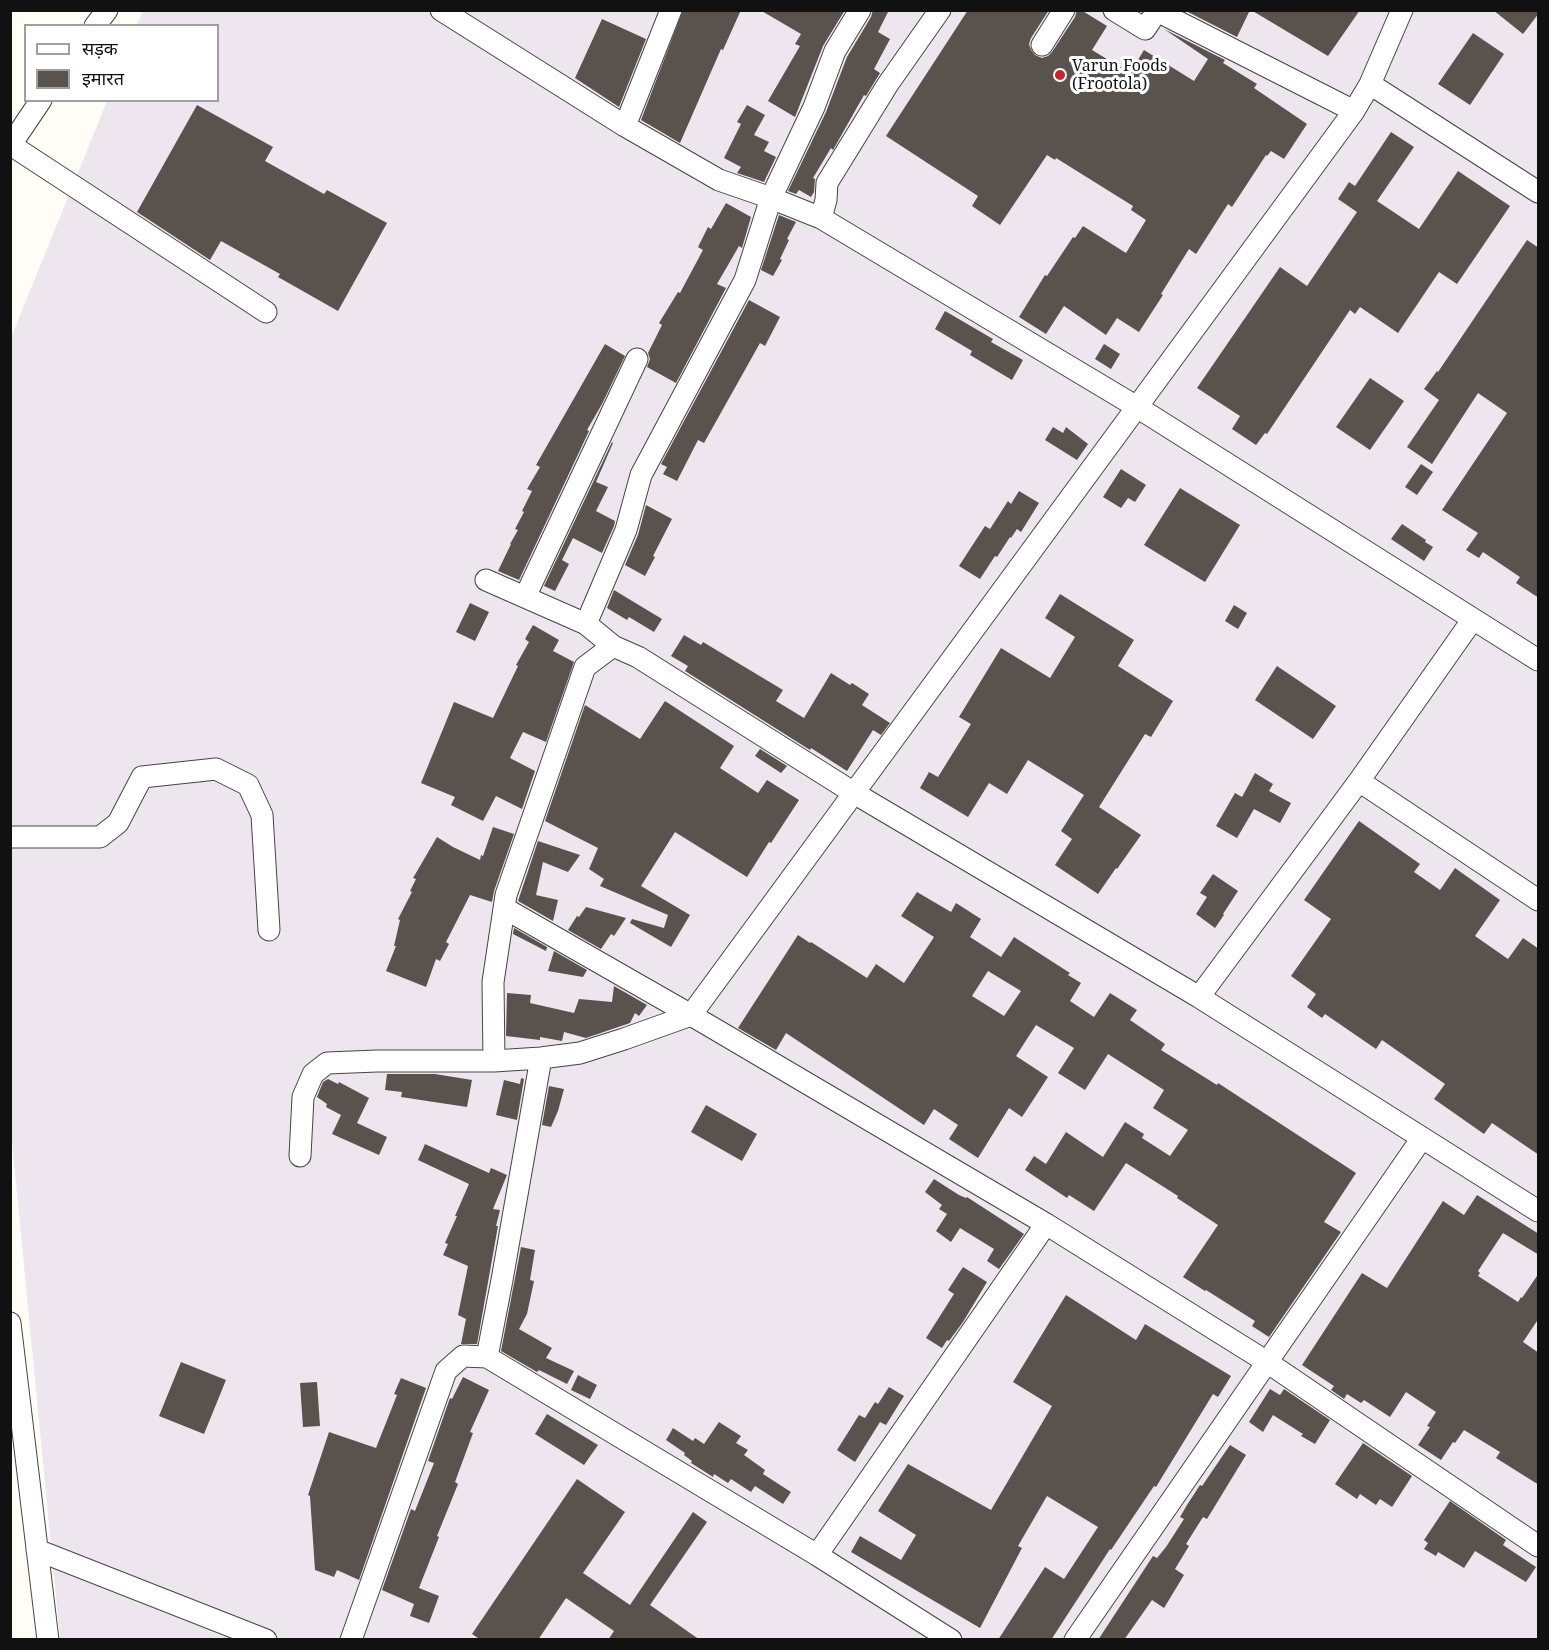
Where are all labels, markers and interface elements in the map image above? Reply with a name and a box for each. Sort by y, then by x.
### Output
legend [24,24,219,102]
text: सड़क [82,36,118,60]
place label: Varun Foods (Frootola) [1072,56,1167,94]
text: इमारत [82,66,124,90]
marker: Varun Foods (Frootola) [1053,68,1067,82]

